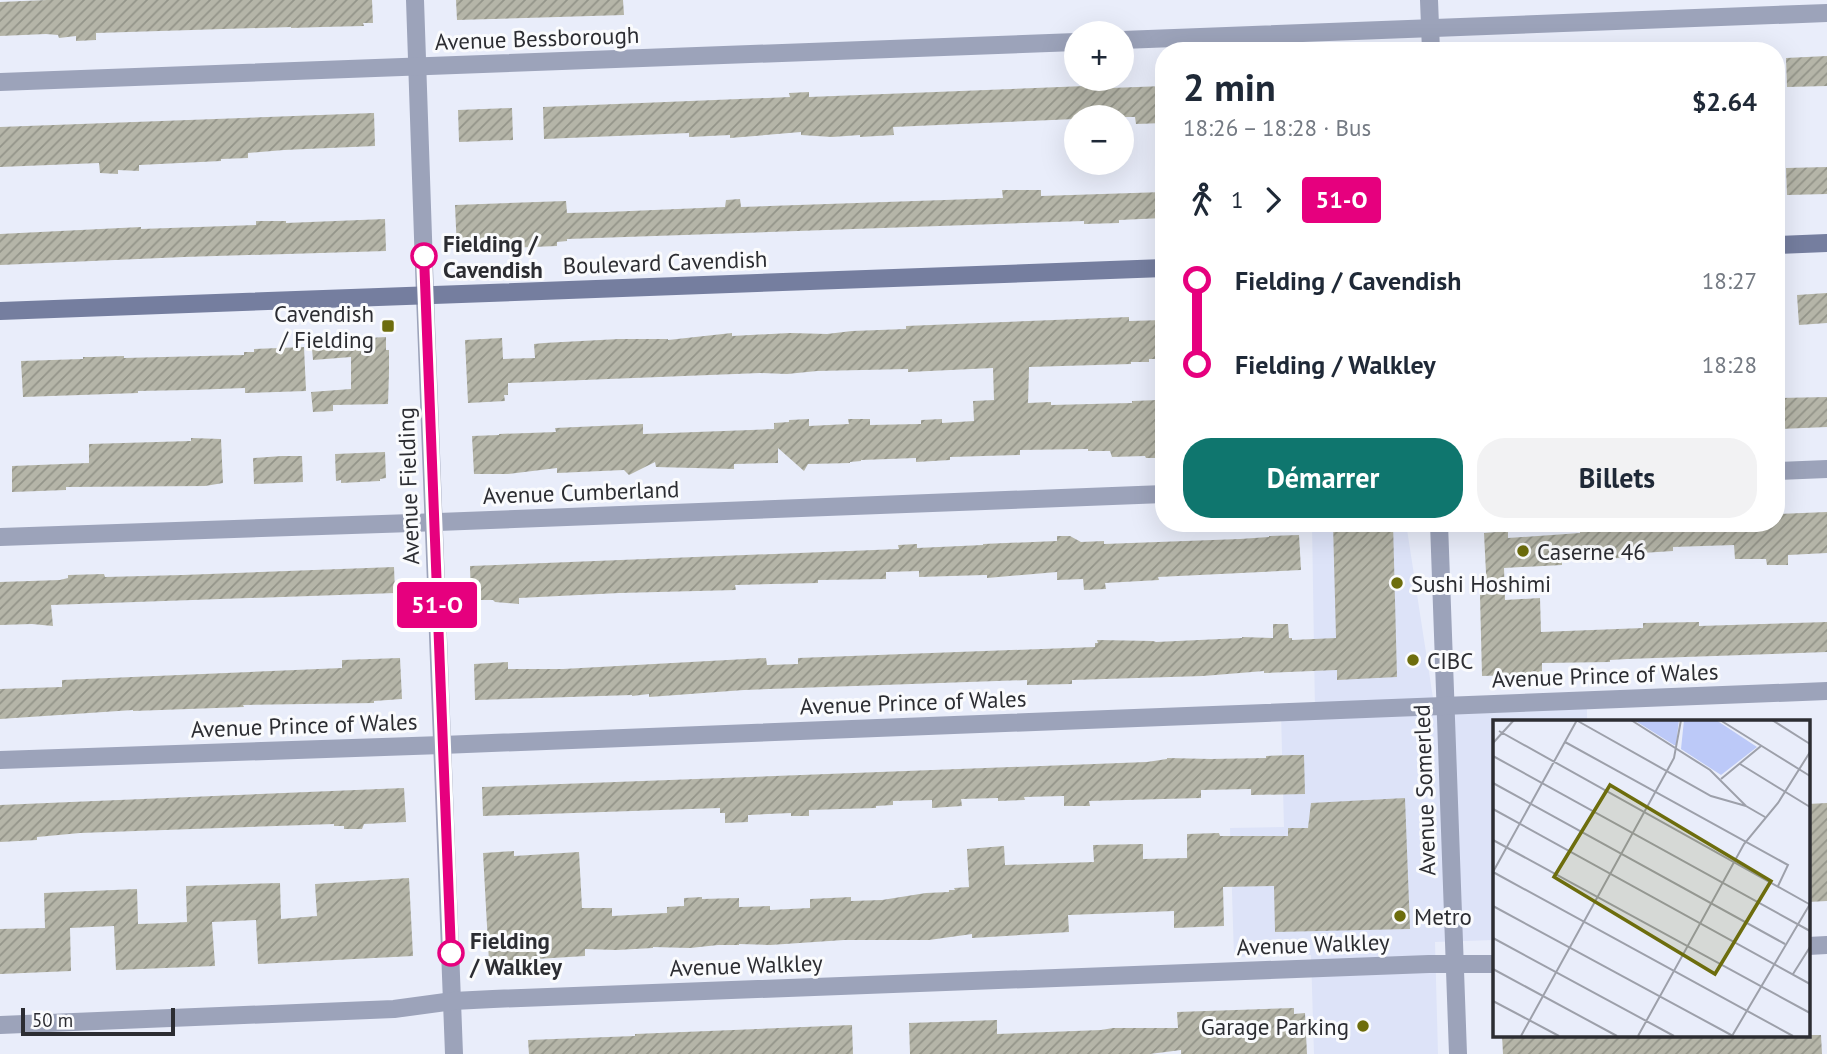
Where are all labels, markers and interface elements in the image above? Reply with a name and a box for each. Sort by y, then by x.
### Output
street label: Avenue Bessborough [434,20,640,56]
map controls [1064,21,1134,175]
button: + [1064,21,1134,91]
text: 2 min [1183,62,1276,111]
text: $2.64 [1692,85,1757,118]
button: − [1064,105,1134,175]
text: 18:26 – 18:28 · Bus [1183,113,1371,142]
icon: walk [1183,181,1221,219]
icon: forward [1254,181,1292,219]
text: 51-O [1316,184,1367,215]
text: 1 [1231,185,1244,214]
place label: Fielding / Cavendish [443,229,543,284]
marker: Fielding / Cavendish [411,243,437,269]
street label: Boulevard Cavendish [562,244,768,280]
text: Fielding / Cavendish [1235,264,1462,297]
text: 18:27 [1702,266,1757,295]
place label: Cavendish / Fielding [274,299,374,354]
marker: Cavendish / Fielding [380,318,396,334]
text: Fielding / Walkley [1235,348,1436,381]
text: 18:28 [1702,350,1757,379]
street label: Avenue Fielding [391,407,425,565]
button: Démarrer [1183,438,1463,518]
button: Billets [1477,438,1757,518]
street label: Avenue Cumberland [482,474,680,510]
place label: Caserne 46 [1537,537,1646,566]
marker: Caserne 46 [1515,543,1531,559]
place label: Sushi Hoshimi [1411,569,1551,598]
marker: Sushi Hoshimi [1389,575,1405,591]
line badge: 51-O [388,582,486,628]
text: 51-O [411,589,463,620]
place label: CIBC [1427,646,1473,675]
marker: CIBC [1405,652,1421,668]
street label: Avenue Prince of Wales [1491,657,1719,693]
street label: Avenue Prince of Wales [799,684,1027,720]
street label: Avenue Somerled [1407,704,1441,876]
street label: Avenue Prince of Wales [190,707,418,743]
inset map [1493,720,1810,1036]
place label: Metro [1414,902,1472,931]
marker: Metro [1392,908,1408,924]
place label: Fielding / Walkley [469,926,563,981]
street label: Avenue Walkley [1236,927,1390,961]
marker: Fielding / Walkley [438,940,464,966]
street label: Avenue Walkley [669,948,823,982]
scale bar [21,1005,175,1037]
text: 50 m [32,1008,73,1032]
place label: Garage Parking [1201,1012,1349,1041]
marker: Garage Parking [1355,1018,1371,1034]

